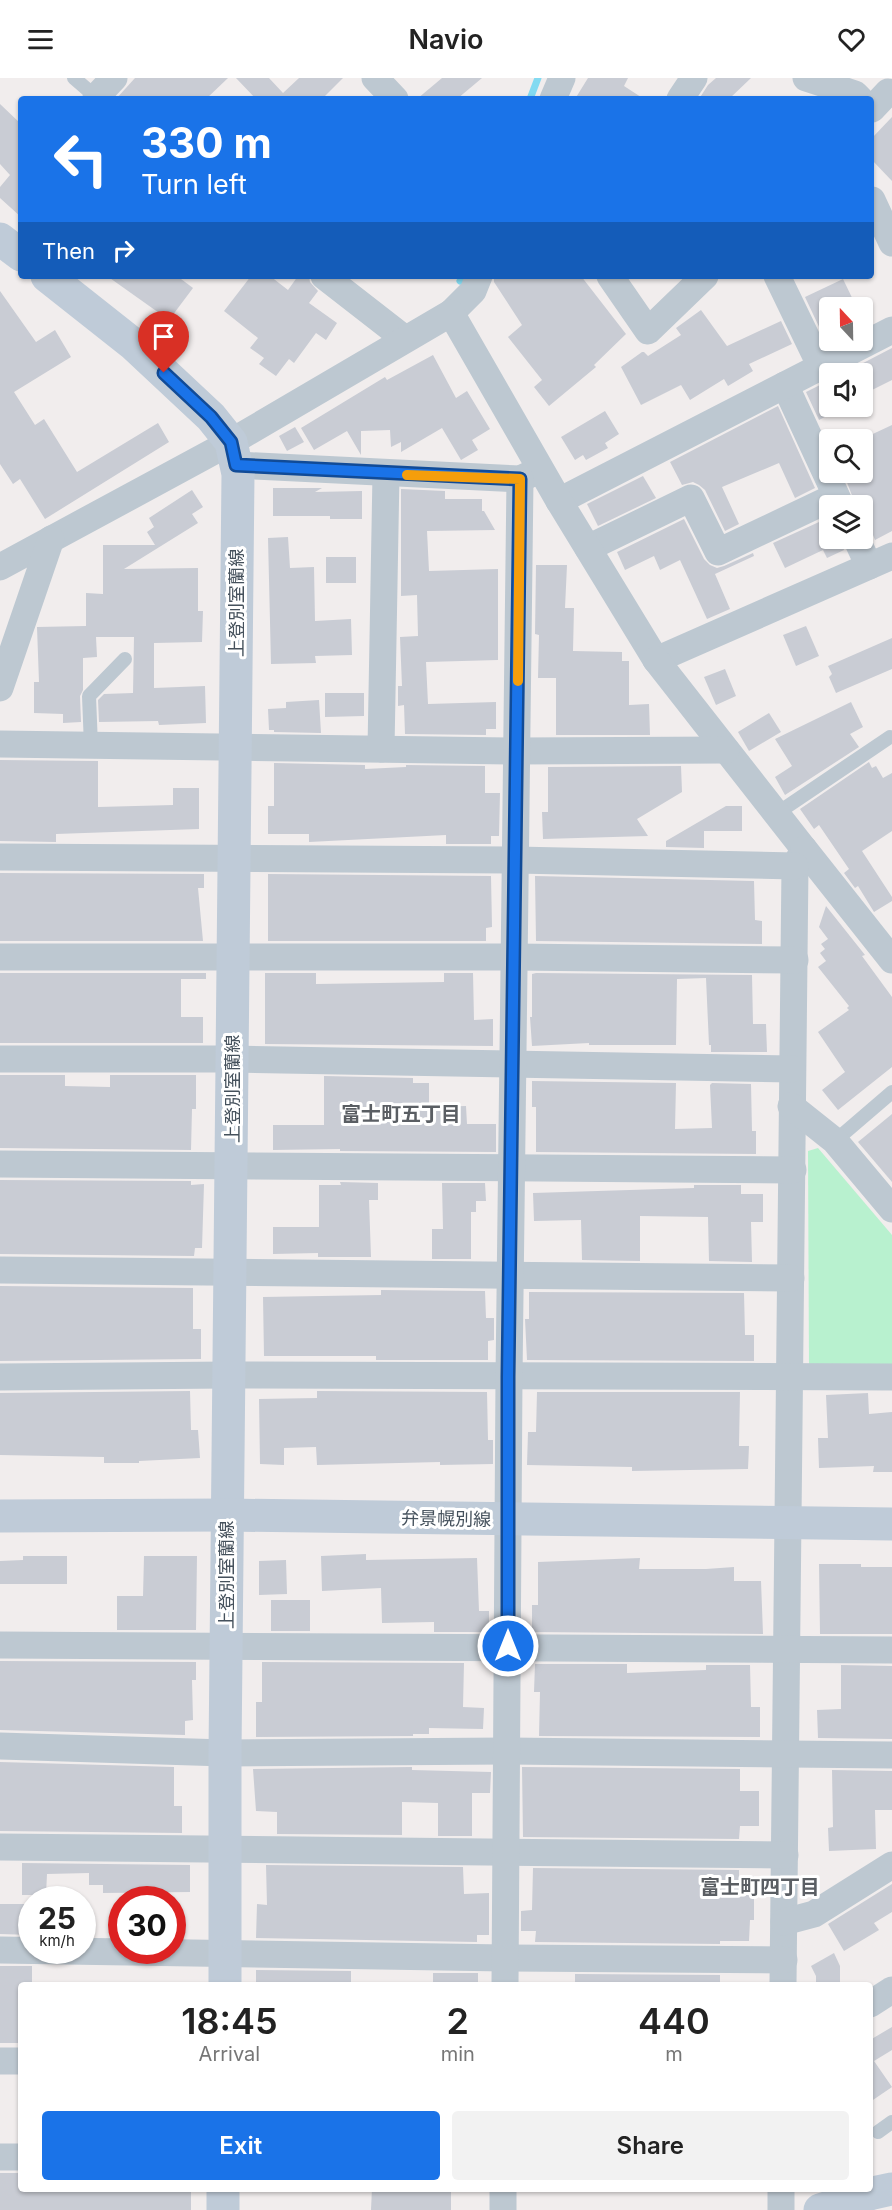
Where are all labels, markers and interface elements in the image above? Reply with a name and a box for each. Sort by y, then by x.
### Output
icon: menu [24,23,57,56]
text: Navio [409,23,483,56]
icon: heart [835,23,868,56]
text: 330 m [141,117,272,168]
icon: left [42,120,120,198]
text: Turn left [141,168,247,201]
icon: right [107,234,140,267]
text: Then [42,238,95,264]
north arrow [819,297,873,351]
map controls [819,297,873,549]
pin [138,311,189,373]
icon: arrive [147,320,180,353]
button: sound [819,363,873,417]
button: search [819,429,873,483]
button: layers [819,495,873,549]
street label: 上登別室蘭線 [226,549,247,657]
street label: 上登別室蘭線 [222,1035,243,1143]
district label: 富士町五丁目 [341,1102,461,1126]
street label: 弁景幌別線 [401,1507,491,1530]
street label: 上登別室蘭線 [216,1521,237,1629]
position arrow [476,1614,540,1678]
district label: 富士町四丁目 [700,1875,820,1899]
speed limit sign: 30 [108,1886,186,1964]
text: 25 [38,1900,76,1936]
text: km/h [39,1931,75,1950]
text: 18:45 [181,1999,278,2043]
text: 2 [447,1999,469,2043]
text: 440 [638,1999,710,2043]
text: Arrival [199,2042,260,2066]
text: min [441,2042,475,2066]
text: m [665,2042,683,2066]
button: Exit [42,2111,440,2180]
button: Share [452,2111,849,2180]

